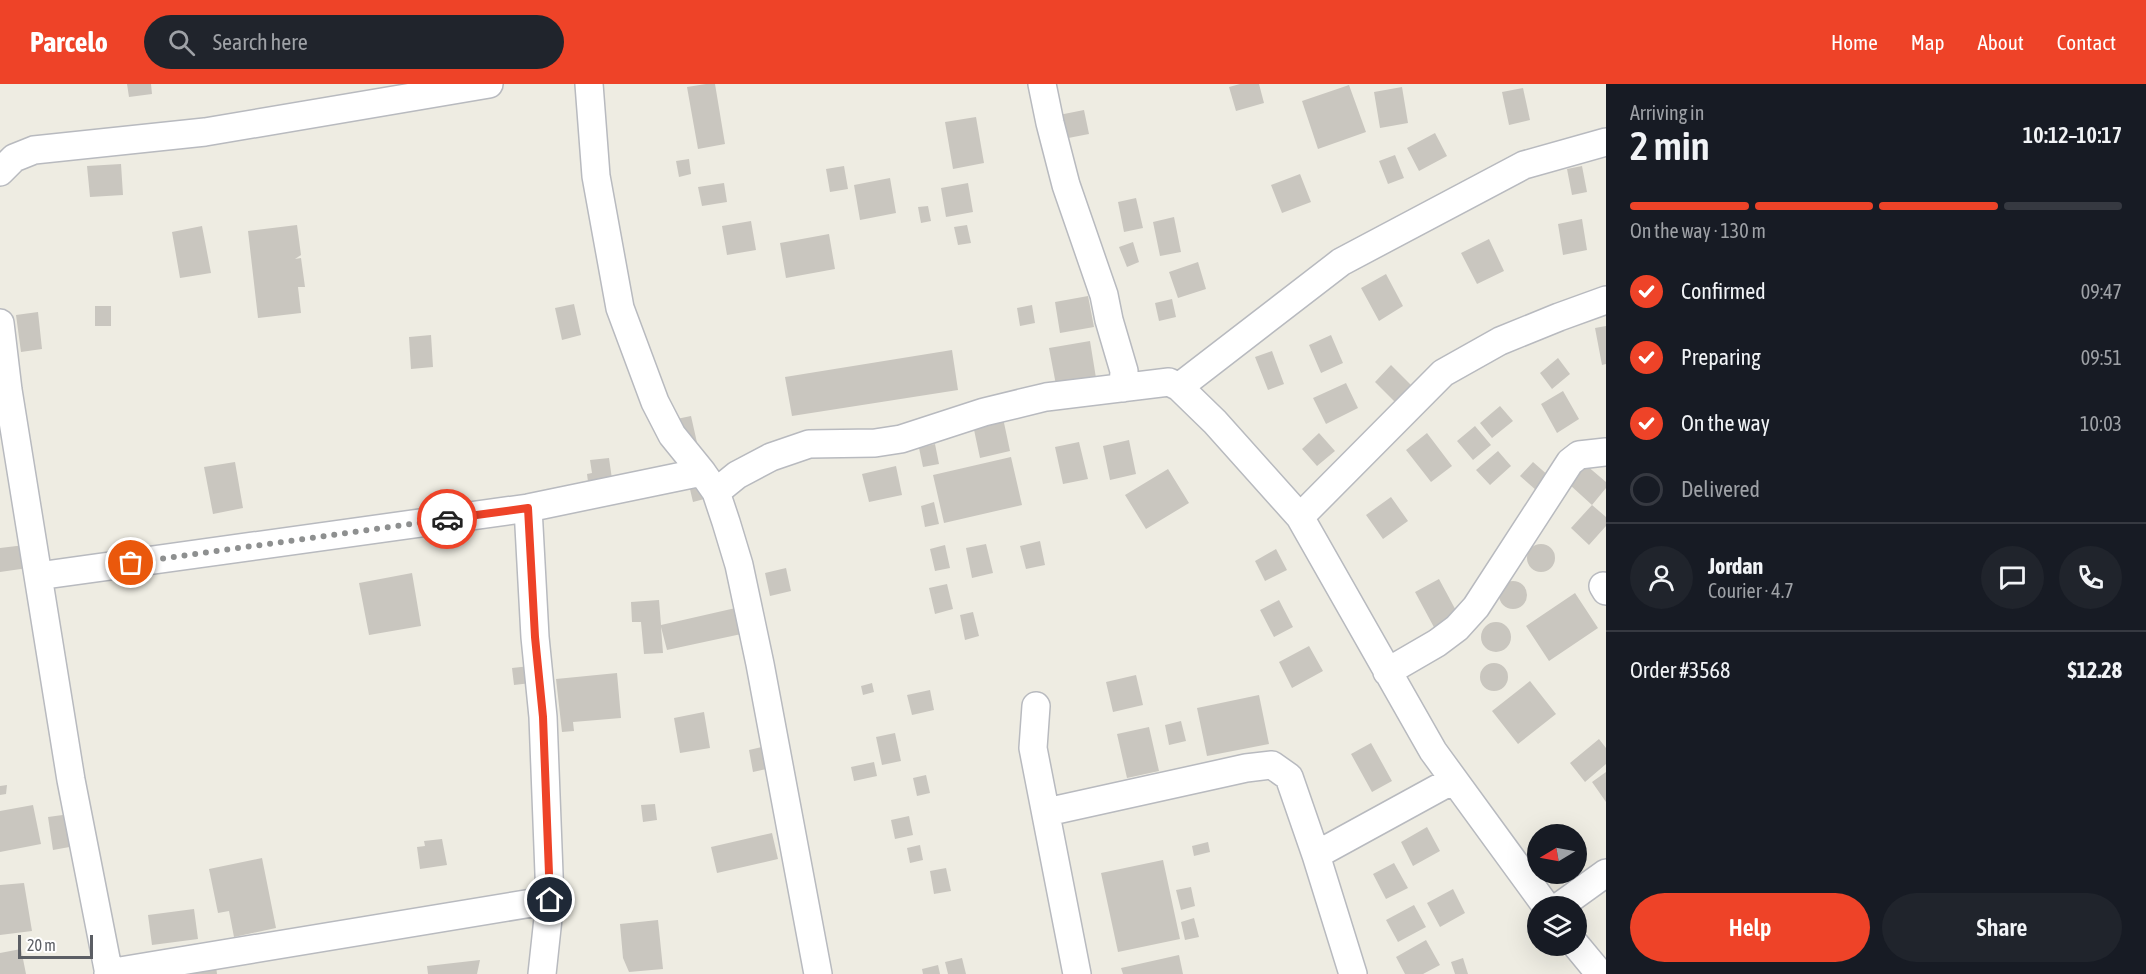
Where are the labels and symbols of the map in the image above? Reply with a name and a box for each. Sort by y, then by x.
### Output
courier [417,489,477,549]
pin [105,537,156,588]
north arrow [1527,824,1587,884]
pin [524,874,575,925]
scale bar [18,932,93,960]

